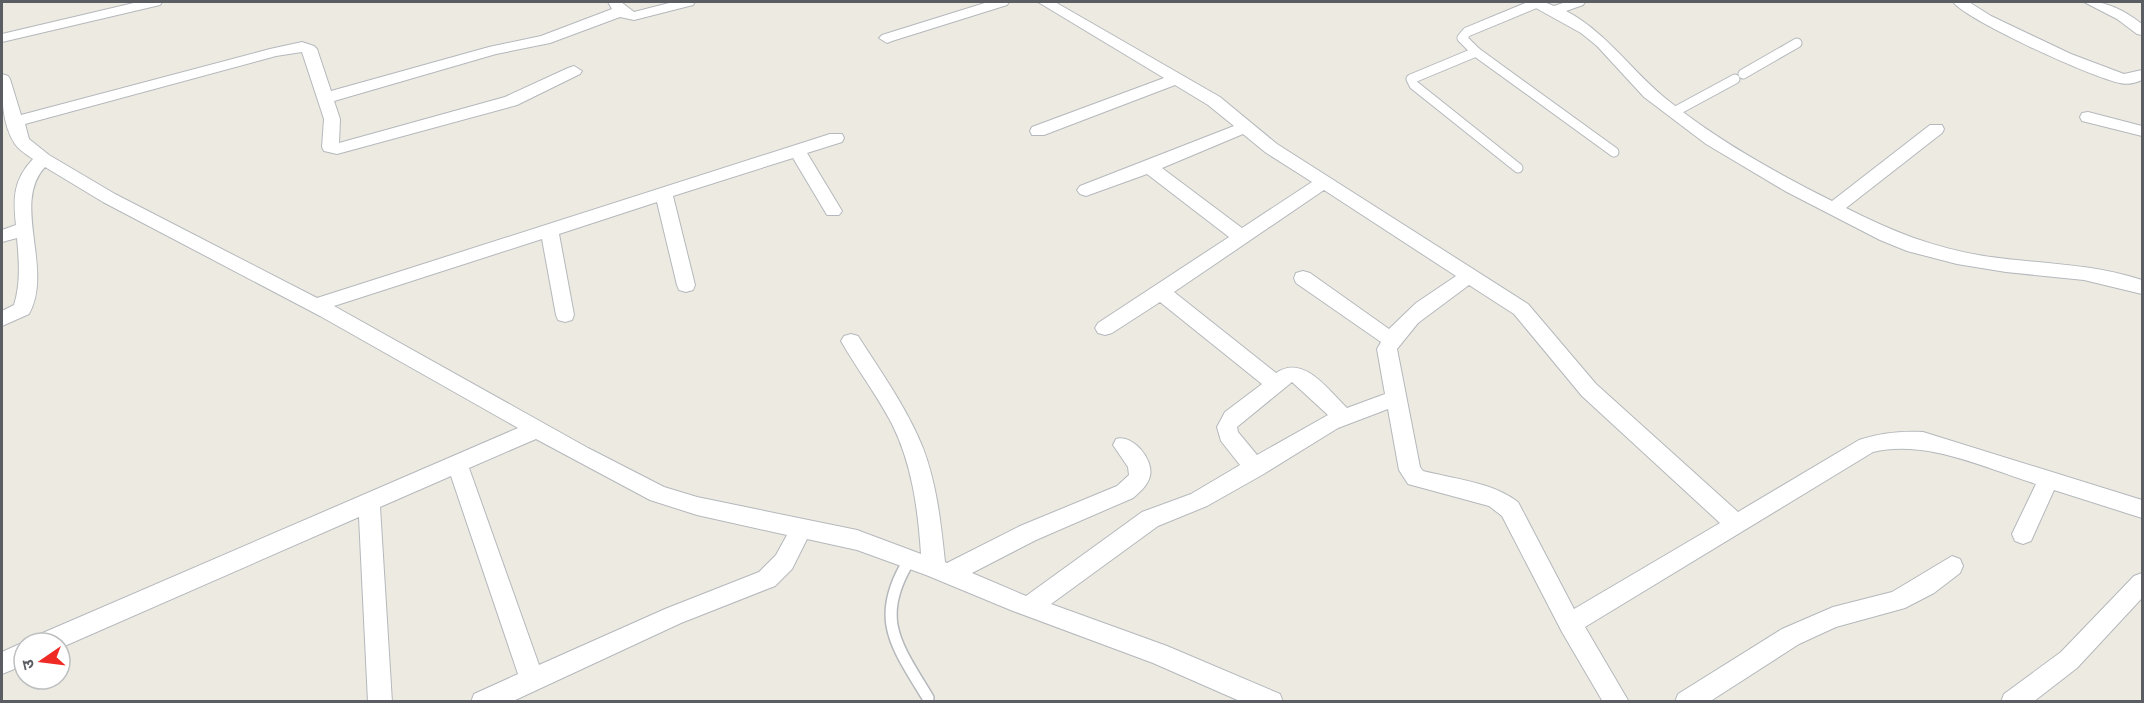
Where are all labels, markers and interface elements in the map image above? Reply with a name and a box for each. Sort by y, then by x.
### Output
north arrow [12,631,72,691]
text: उ [18,657,37,671]

